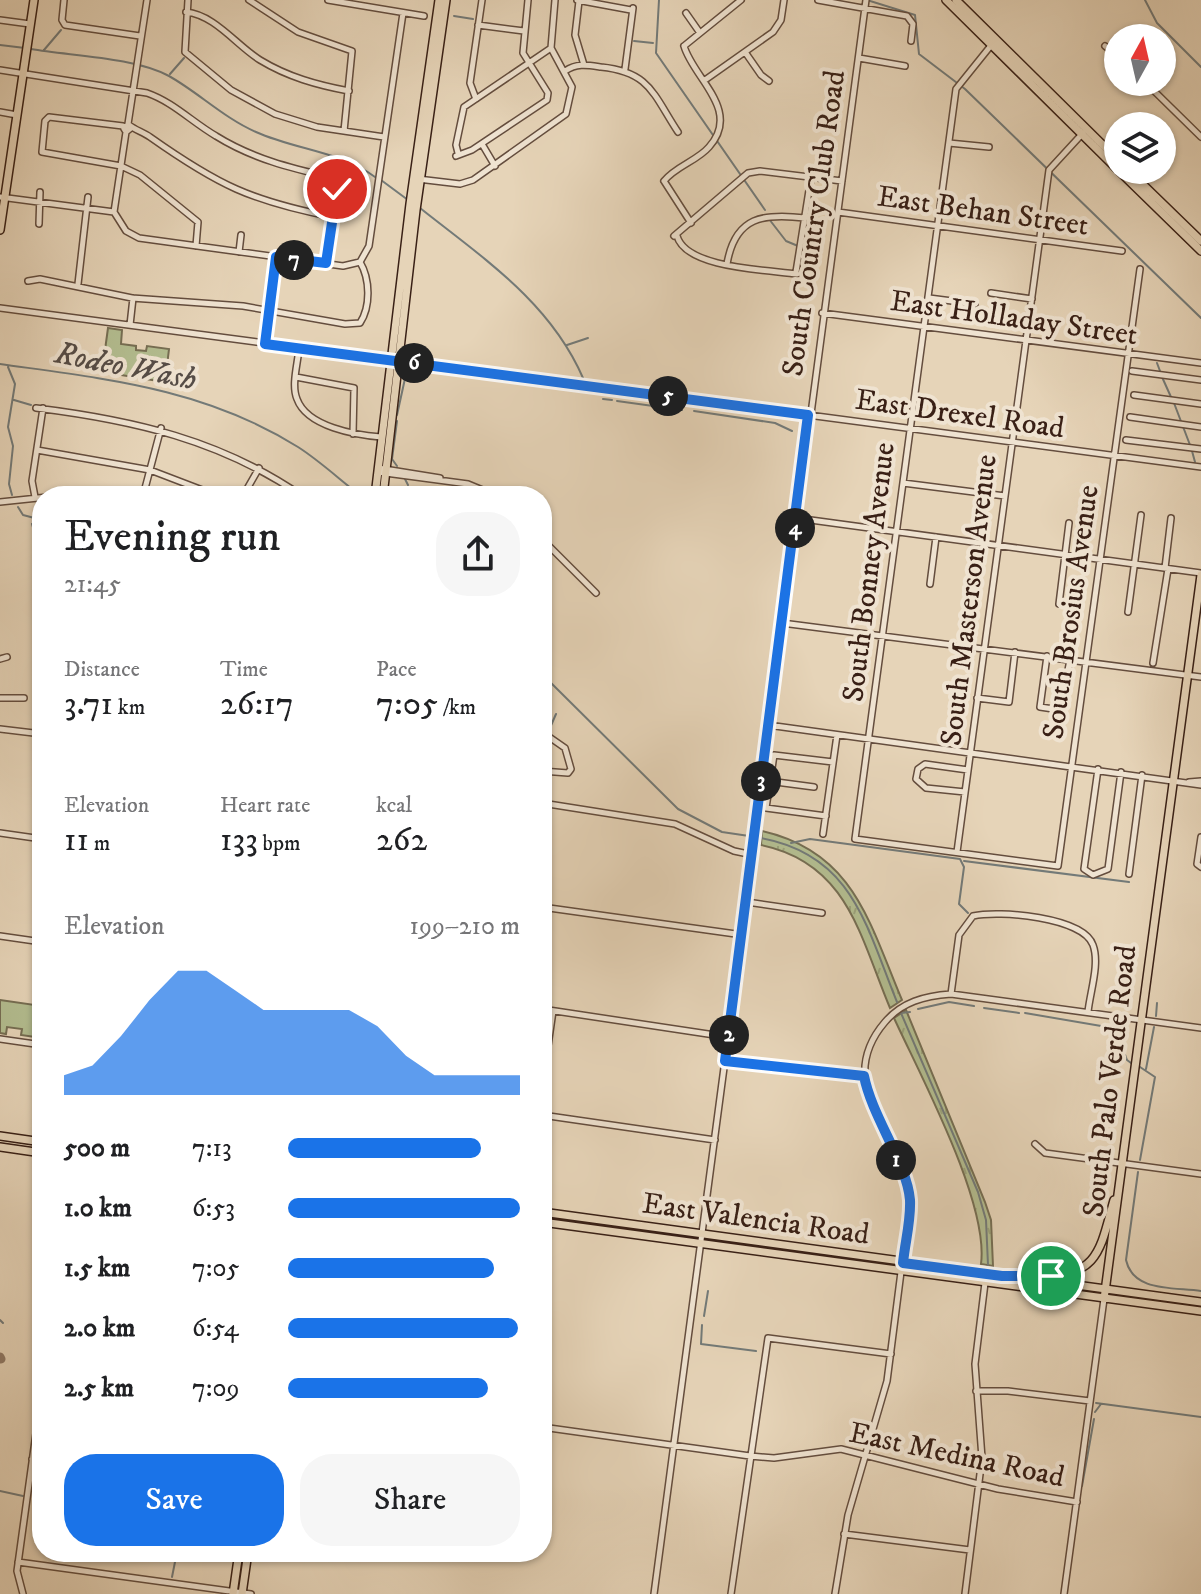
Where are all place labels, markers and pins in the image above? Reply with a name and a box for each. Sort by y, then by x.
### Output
pin [303,155,371,223]
pin: 7 [274,240,314,280]
pin: 6 [394,343,434,383]
pin: 5 [648,376,688,416]
pin: 4 [775,508,815,548]
pin: 3 [741,761,781,801]
pin: 2 [709,1015,749,1055]
pin: 1 [876,1140,916,1180]
pin [1017,1242,1085,1310]

